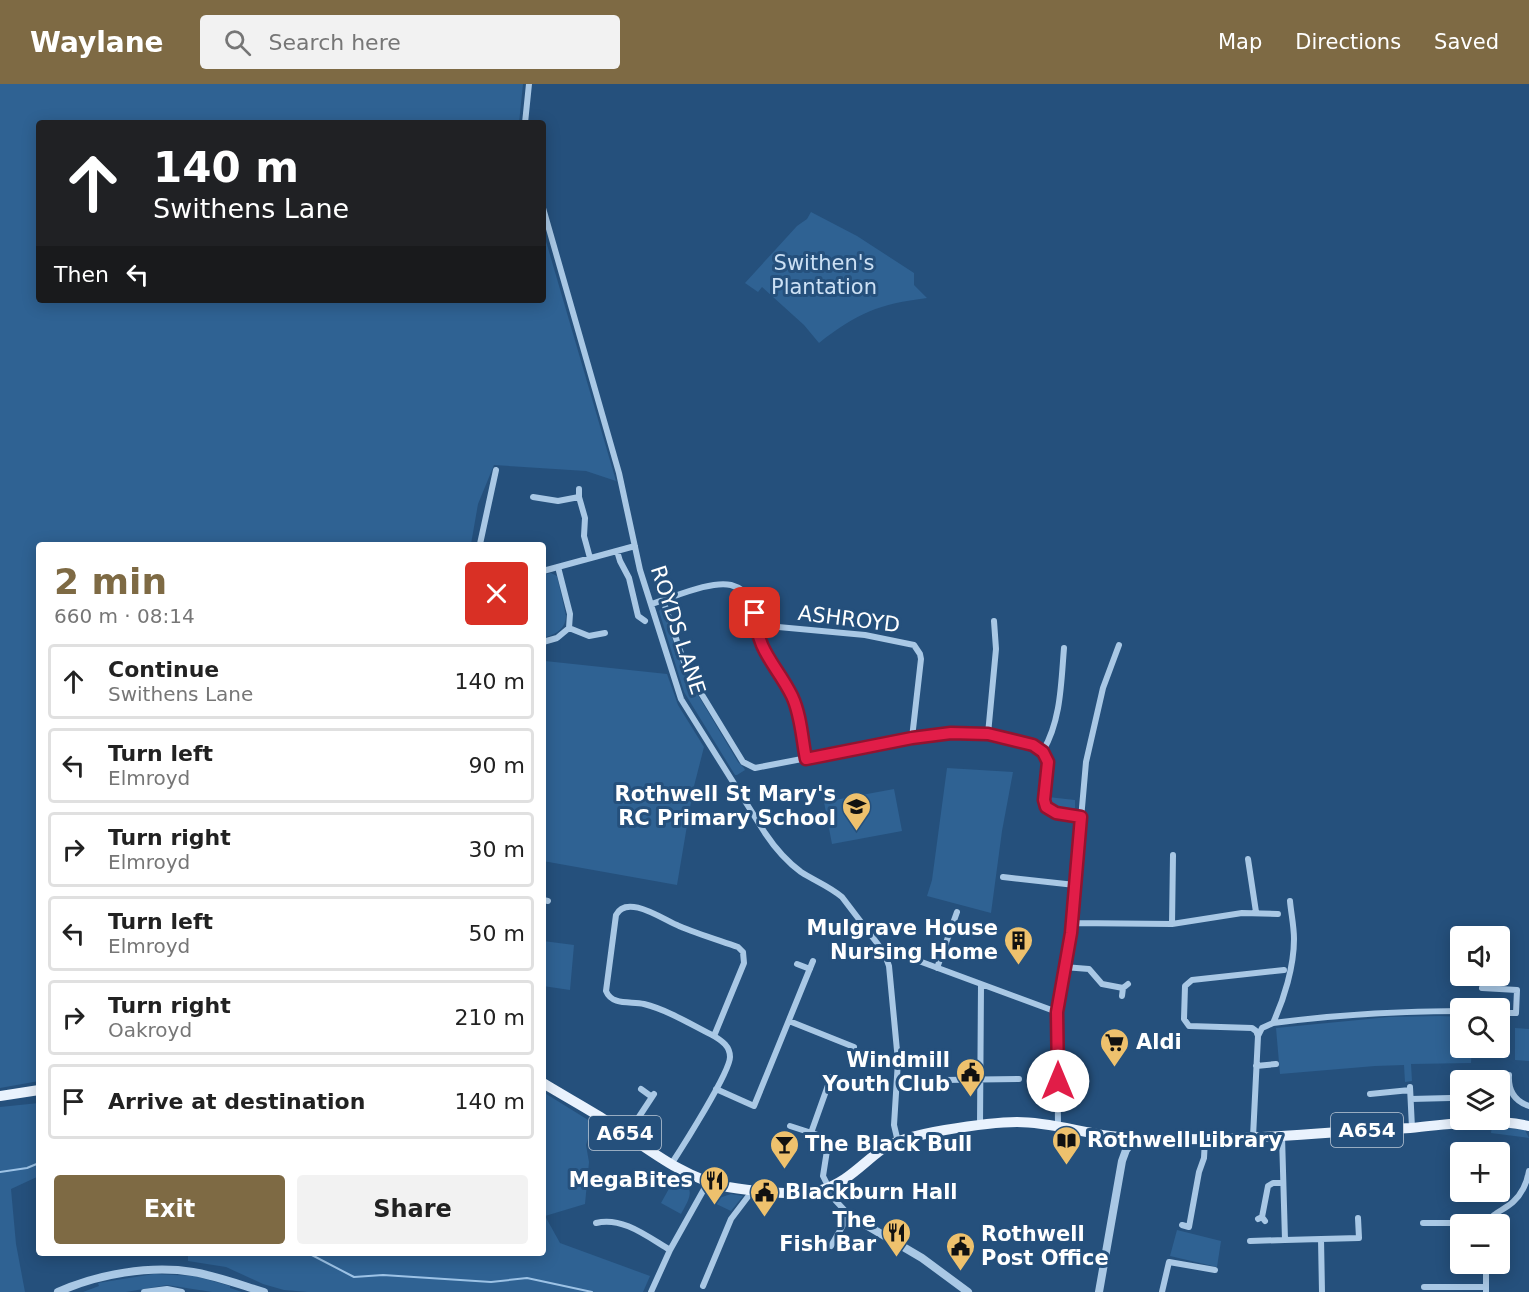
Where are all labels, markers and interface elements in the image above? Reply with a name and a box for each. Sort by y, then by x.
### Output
search box [200,15,620,69]
text: Waylane [30,26,164,59]
icon: search [221,26,254,59]
text: Search here [269,30,401,55]
text: Map [1218,30,1262,54]
text: Directions [1295,30,1401,54]
text: Saved [1434,30,1499,54]
text: 140 m [153,143,299,192]
icon: ahead [54,144,132,222]
text: Swithens Lane [153,193,349,224]
park label: Swithen's Plantation [771,251,877,299]
icon: left [121,258,154,291]
text: Then [54,262,109,287]
text: 2 min [54,561,167,602]
button: close [465,562,528,625]
street label: ROYDS LANE [646,562,710,698]
pin [729,587,780,638]
icon: arrive [738,596,771,629]
street label: ASHROYD [797,601,901,637]
text: 660 m · 08:14 [54,604,195,628]
text: Continue [108,657,219,682]
icon: ahead [57,665,90,698]
text: 140 m [455,669,525,694]
text: Swithens Lane [108,682,253,706]
text: Turn left [108,741,213,766]
icon: left [57,749,90,782]
text: 90 m [469,753,525,778]
text: Elmroyd [108,766,190,790]
place label: Rothwell St Mary's RC Primary School [615,782,836,830]
school or university icon: Rothwell St Mary's RC Primary School [841,790,873,832]
text: Turn right [108,825,231,850]
icon: right [57,833,90,866]
text: 30 m [469,837,525,862]
text: Elmroyd [108,850,190,874]
text: Turn left [108,909,213,934]
place label: Mulgrave House Nursing Home [806,916,998,964]
icon: left [57,917,90,950]
text: 50 m [469,921,525,946]
building icon: Mulgrave House Nursing Home [1003,924,1035,966]
map controls [1450,926,1510,1274]
button: sound [1450,926,1510,986]
text: Elmroyd [108,934,190,958]
text: Turn right [108,993,231,1018]
button: search [1450,998,1510,1058]
icon: right [57,1001,90,1034]
text: 210 m [455,1005,525,1030]
text: Oakroyd [108,1018,192,1042]
supermarket icon: Aldi [1099,1026,1131,1068]
place label: Aldi [1136,1030,1182,1054]
place label: Windmill Youth Club [821,1048,950,1096]
position arrow [1026,1049,1090,1113]
public building icon: Windmill Youth Club [955,1056,987,1098]
button: layers [1450,1070,1510,1130]
icon: arrive [57,1085,90,1118]
text: Arrive at destination [108,1089,365,1114]
text: 140 m [455,1089,525,1114]
road number: A654 [1331,1113,1403,1147]
road number: A654 [589,1116,661,1150]
library icon: Rothwell Library [1050,1124,1082,1166]
bar icon: The Black Bull [768,1128,800,1170]
place label: Rothwell Library [1087,1128,1282,1152]
place label: The Black Bull [805,1132,972,1156]
button: + [1450,1142,1510,1202]
restaurant icon: MegaBites [698,1164,730,1206]
place label: MegaBites [569,1168,693,1192]
button: Exit [54,1175,285,1244]
button: Share [297,1175,528,1244]
public building icon: Blackburn Hall [748,1176,780,1218]
place label: Blackburn Hall [785,1180,958,1204]
place label: The Fish Bar [779,1208,877,1256]
button: − [1450,1214,1510,1274]
restaurant icon: The Fish Bar [881,1216,913,1258]
place label: Rothwell Post Office [981,1222,1109,1270]
public building icon: Rothwell Post Office [944,1230,976,1272]

